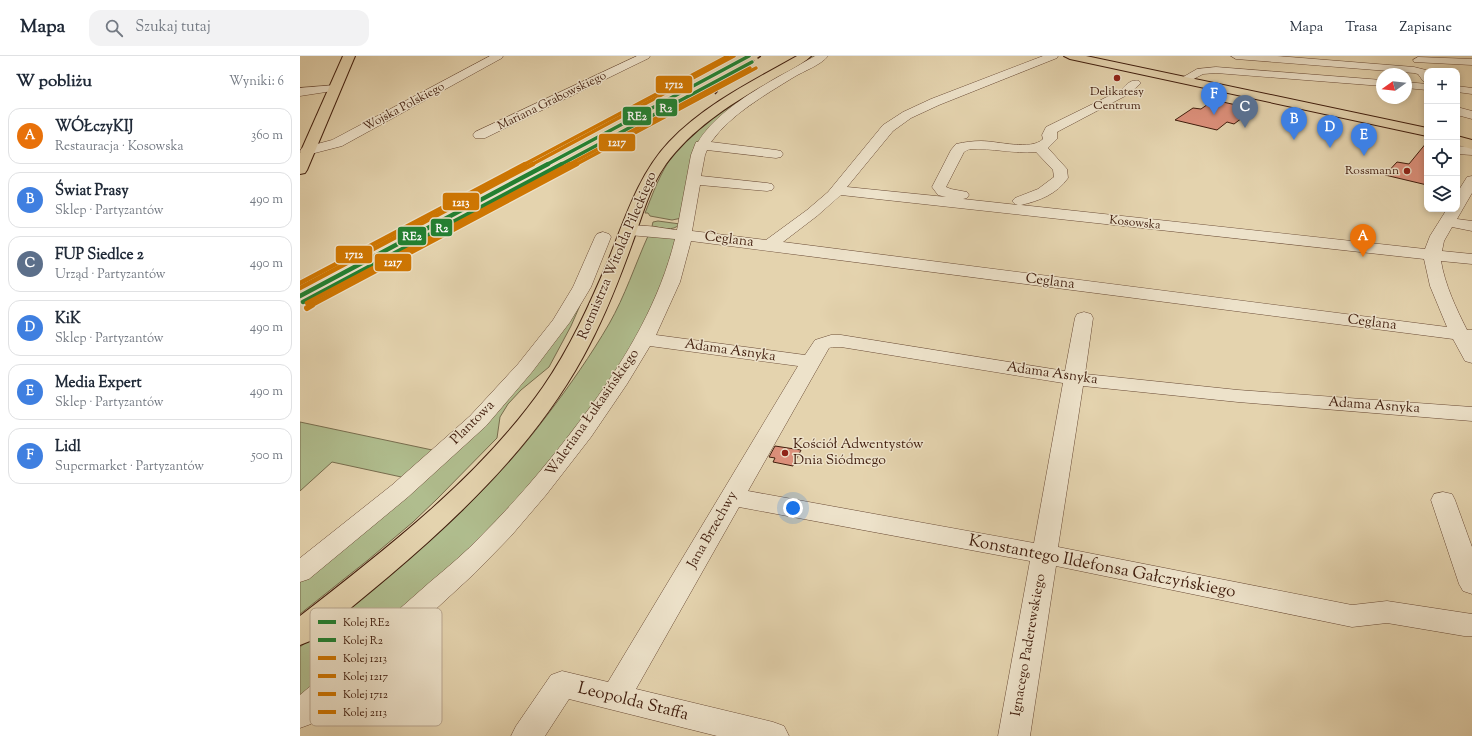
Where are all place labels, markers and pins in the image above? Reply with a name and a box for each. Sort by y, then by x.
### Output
marker: Delikatesy Centrum [1112,73,1122,83]
pin: F [1201,82,1227,115]
place label: Delikatesy Centrum [1090,83,1144,115]
pin: C [1232,95,1258,128]
pin: B [1281,107,1307,140]
pin: D [1317,115,1343,148]
pin: E [1351,123,1377,156]
place label: Rossmann [1345,162,1399,180]
marker: Rossmann [1402,166,1412,176]
pin: A [1350,224,1376,257]
place label: Kościół Adwentystów Dnia Siódmego [793,435,924,471]
marker: Kościół Adwentystów Dnia Siódmego [780,448,790,458]

